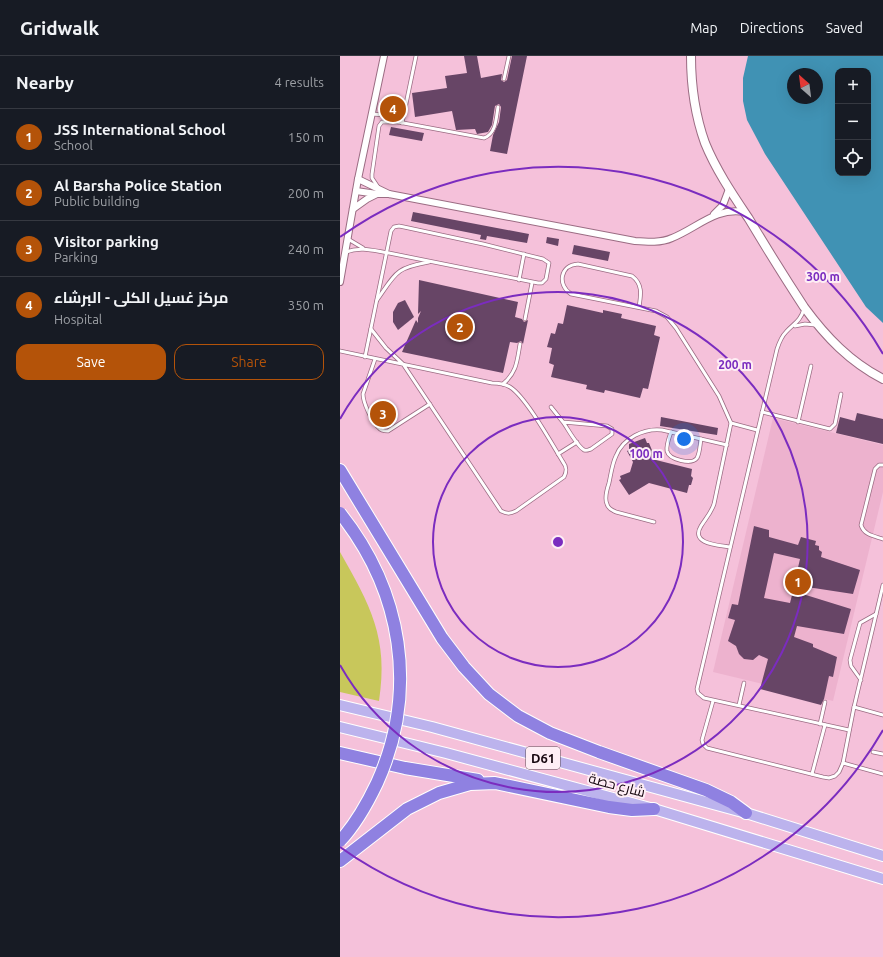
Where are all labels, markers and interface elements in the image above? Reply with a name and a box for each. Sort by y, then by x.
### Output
text: Gridwalk [20,17,99,39]
text: Map [690,20,718,36]
text: Directions [740,20,804,36]
text: Saved [826,20,863,36]
north arrow [787,68,823,104]
map controls [835,68,871,176]
button: + [835,68,871,104]
text: Nearby [16,73,74,92]
text: 4 results [274,75,324,89]
pin: 4 [380,94,406,124]
button: − [835,104,871,140]
text: JSS International School [54,121,226,138]
text: 1 [25,130,33,144]
text: 150 m [288,130,324,144]
text: School [54,138,93,152]
button: locate [835,140,871,176]
text: Al Barsha Police Station [54,177,222,194]
text: 2 [25,186,33,200]
text: 200 m [288,186,324,200]
text: Public building [54,194,140,208]
text: Visitor parking [54,233,159,250]
text: 3 [25,242,33,256]
text: 240 m [288,242,324,256]
text: Parking [54,250,98,264]
text: 300 m [806,270,840,283]
text: مركز غسيل الكلى - البرشاء [54,289,228,306]
text: 4 [25,298,33,312]
text: 350 m [288,298,324,312]
text: Hospital [54,312,102,326]
pin: 2 [447,312,473,342]
button: Save [16,344,166,380]
button: Share [174,344,324,380]
text: 200 m [718,358,752,371]
pin: 3 [370,399,396,429]
your location [674,429,694,449]
text: 100 m [629,447,663,460]
centre of rings [551,535,565,549]
pin: 1 [785,567,811,597]
road number: D61 [526,747,560,769]
street label: شارع حصة [587,770,647,801]

